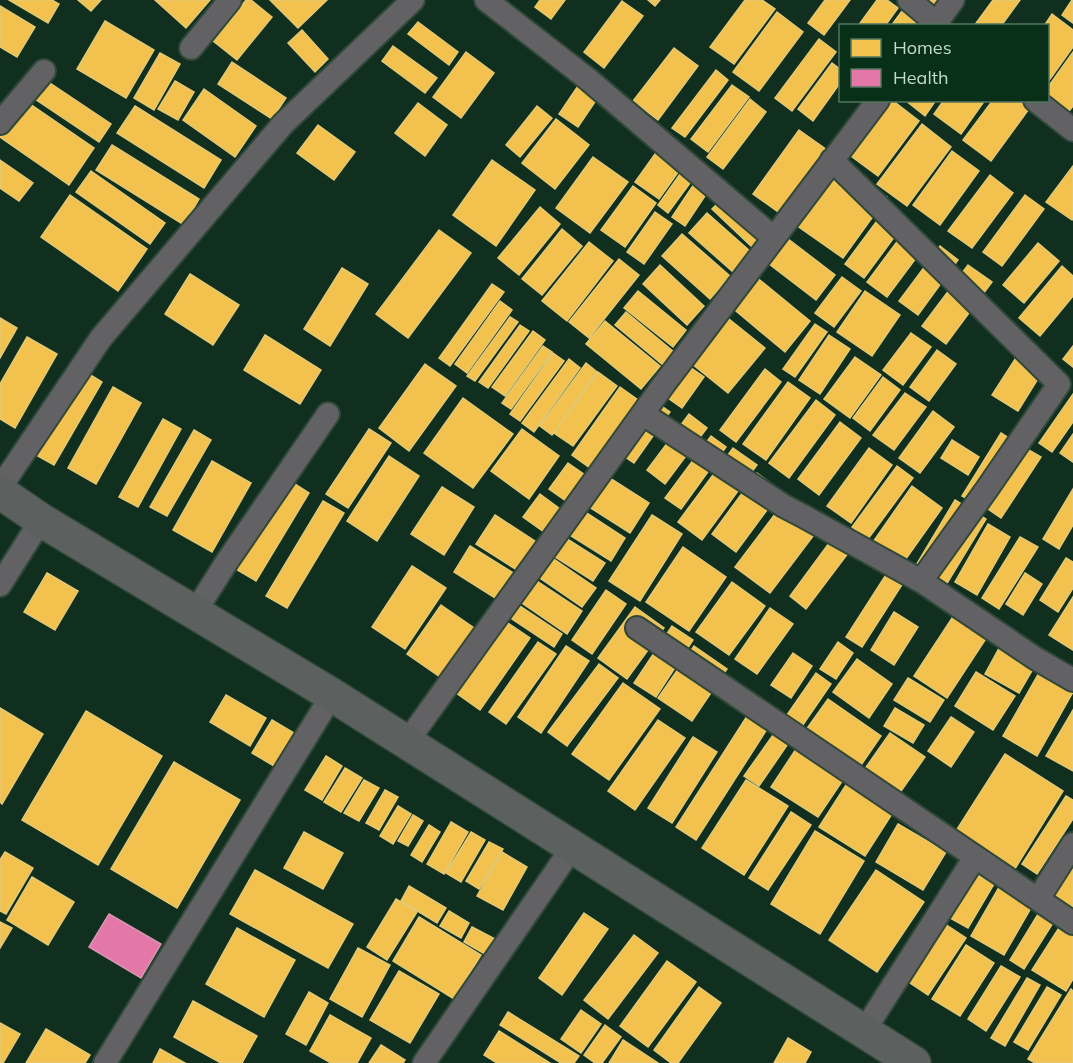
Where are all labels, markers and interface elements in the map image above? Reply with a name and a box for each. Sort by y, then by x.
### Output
legend [839,24,1049,102]
text: Homes [893,36,952,59]
text: Health [893,66,949,89]

